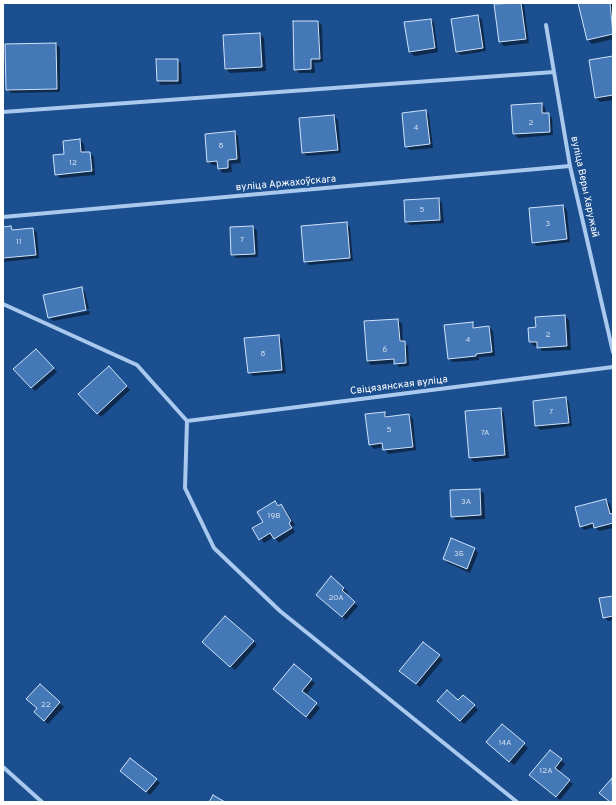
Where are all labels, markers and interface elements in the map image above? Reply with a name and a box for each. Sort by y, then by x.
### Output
house number: 2 [529,118,533,128]
house number: 4 [414,123,418,133]
street label: вуліца Веры Харужай [567,135,601,239]
house number: 8 [219,141,223,151]
house number: 12 [69,158,77,168]
street label: вуліца Аржахоўскага [235,174,337,194]
house number: 5 [420,205,424,215]
house number: 3 [546,219,550,229]
house number: 7 [240,235,244,245]
house number: 11 [16,237,22,247]
house number: 2 [546,330,550,340]
house number: 4 [466,335,470,345]
house number: 6 [383,345,387,355]
house number: 8 [261,349,265,359]
street label: Свіцязянская вуліца [350,374,448,398]
house number: 7 [549,407,553,417]
house number: 5 [387,425,391,435]
house number: 7А [481,428,489,438]
house number: 3А [461,497,471,507]
house number: 19В [267,511,281,521]
house number: 3Б [454,549,464,559]
house number: 20А [328,593,344,603]
house number: 22 [41,700,51,710]
house number: 14А [498,738,512,748]
house number: 12А [539,766,553,776]

